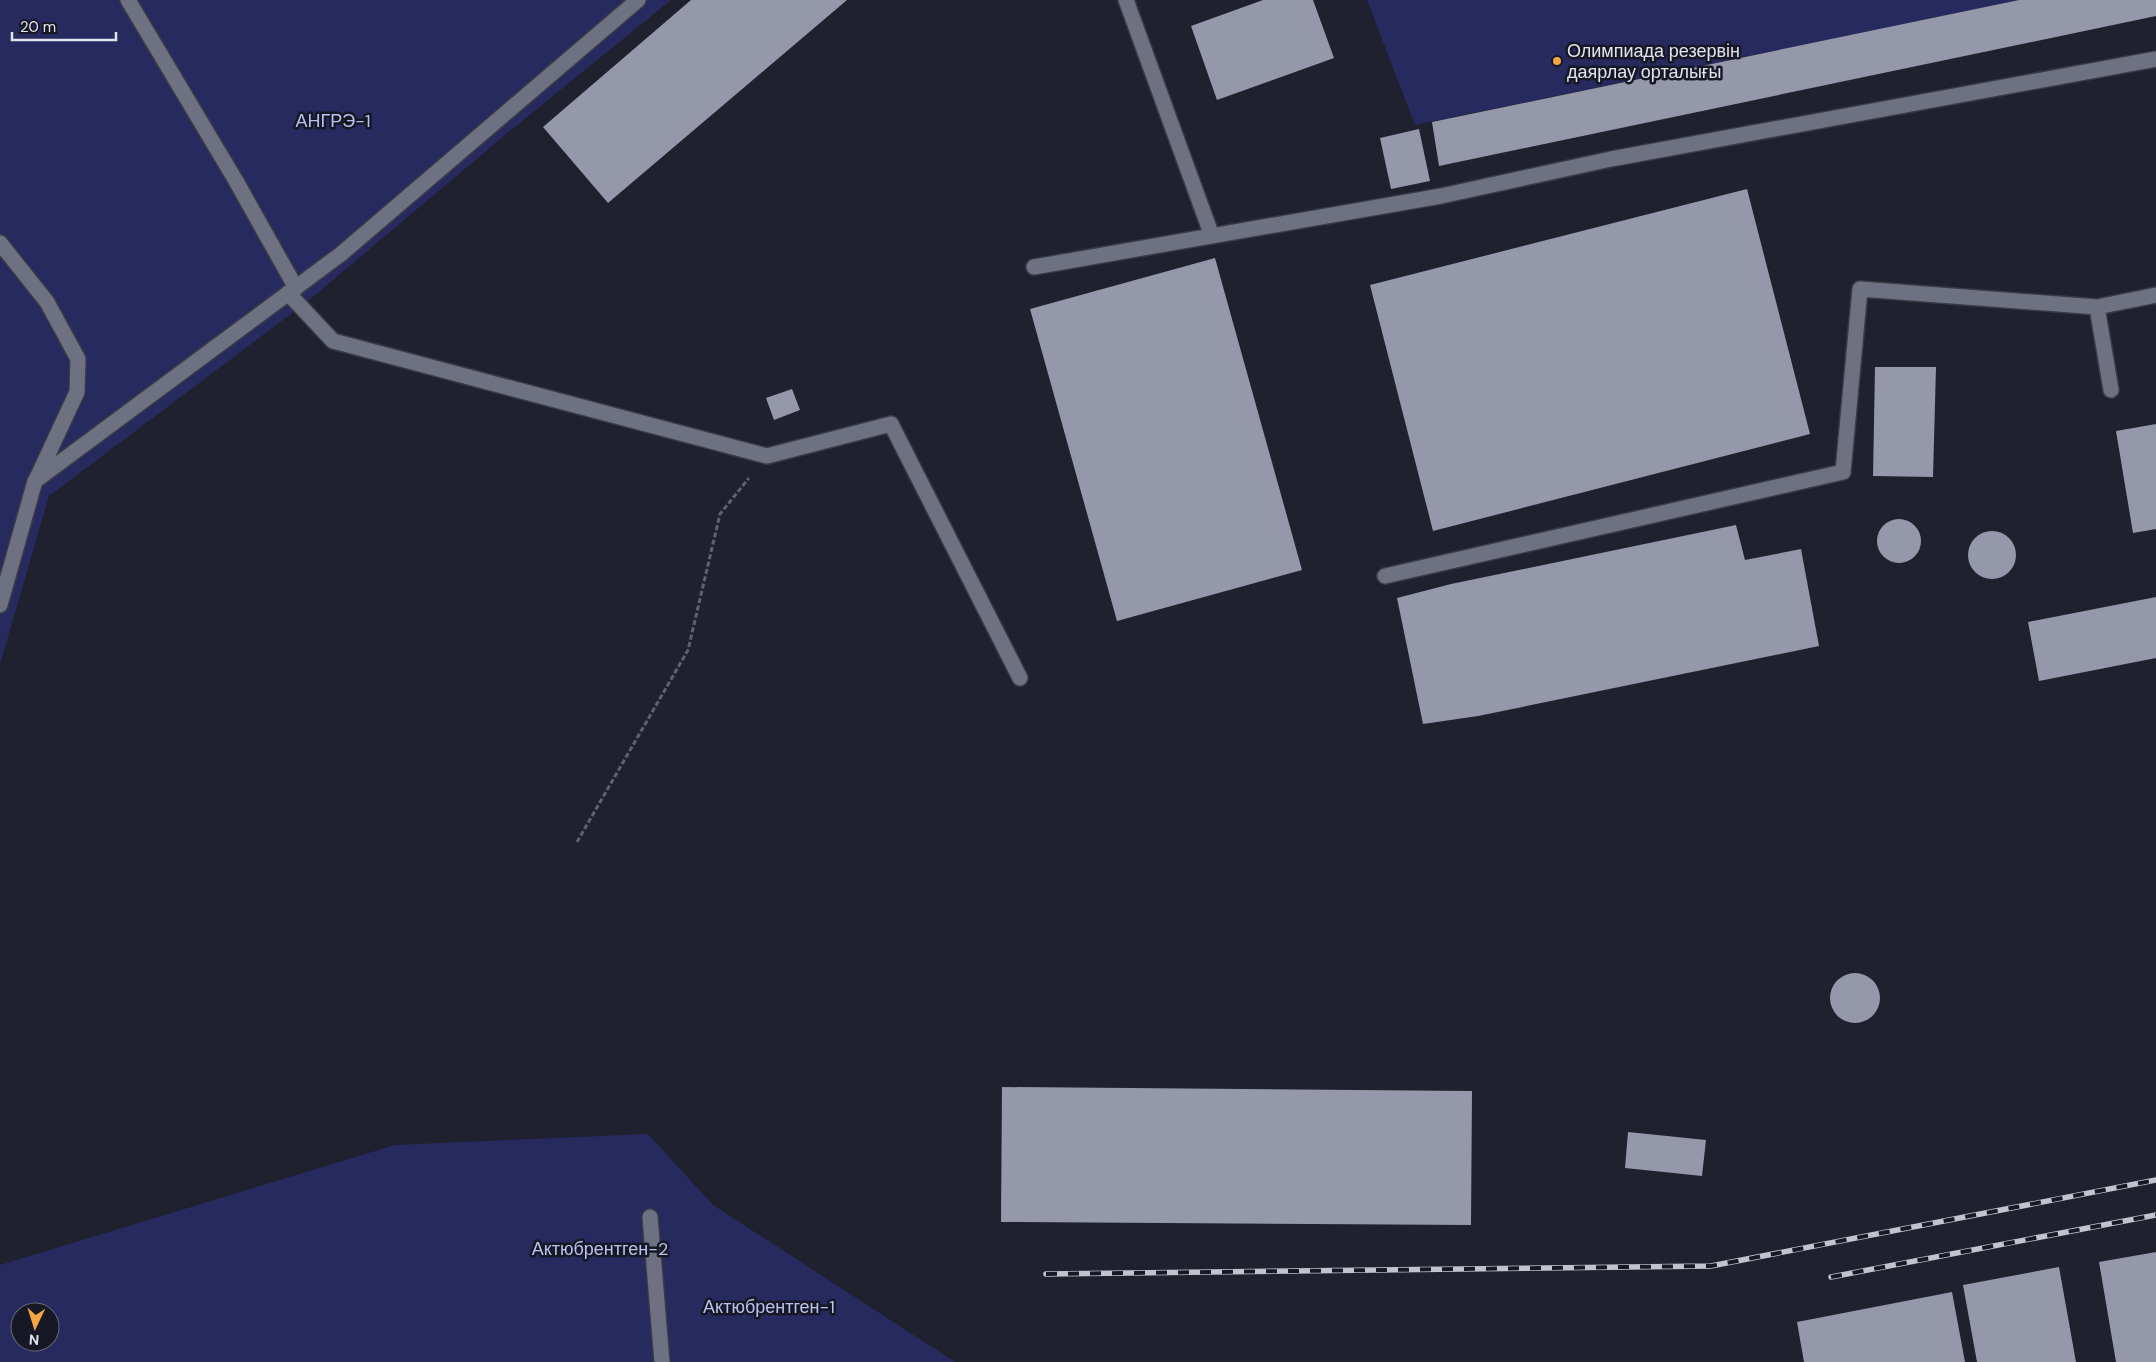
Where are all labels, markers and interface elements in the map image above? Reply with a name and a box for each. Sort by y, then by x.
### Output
scale bar [12,10,116,42]
text: 20 m [20,17,56,37]
place label: Олимпиада резервін даярлау орталығы [1567,39,1740,84]
marker: Олимпиада резервін даярлау орталығы [1551,55,1563,67]
park label: АНГРЭ-1 [295,109,371,133]
park label: Актюбрентген-2 [532,1237,668,1261]
park label: Актюбрентген-1 [703,1295,835,1319]
north arrow [10,1302,60,1352]
text: N [28,1331,40,1349]

